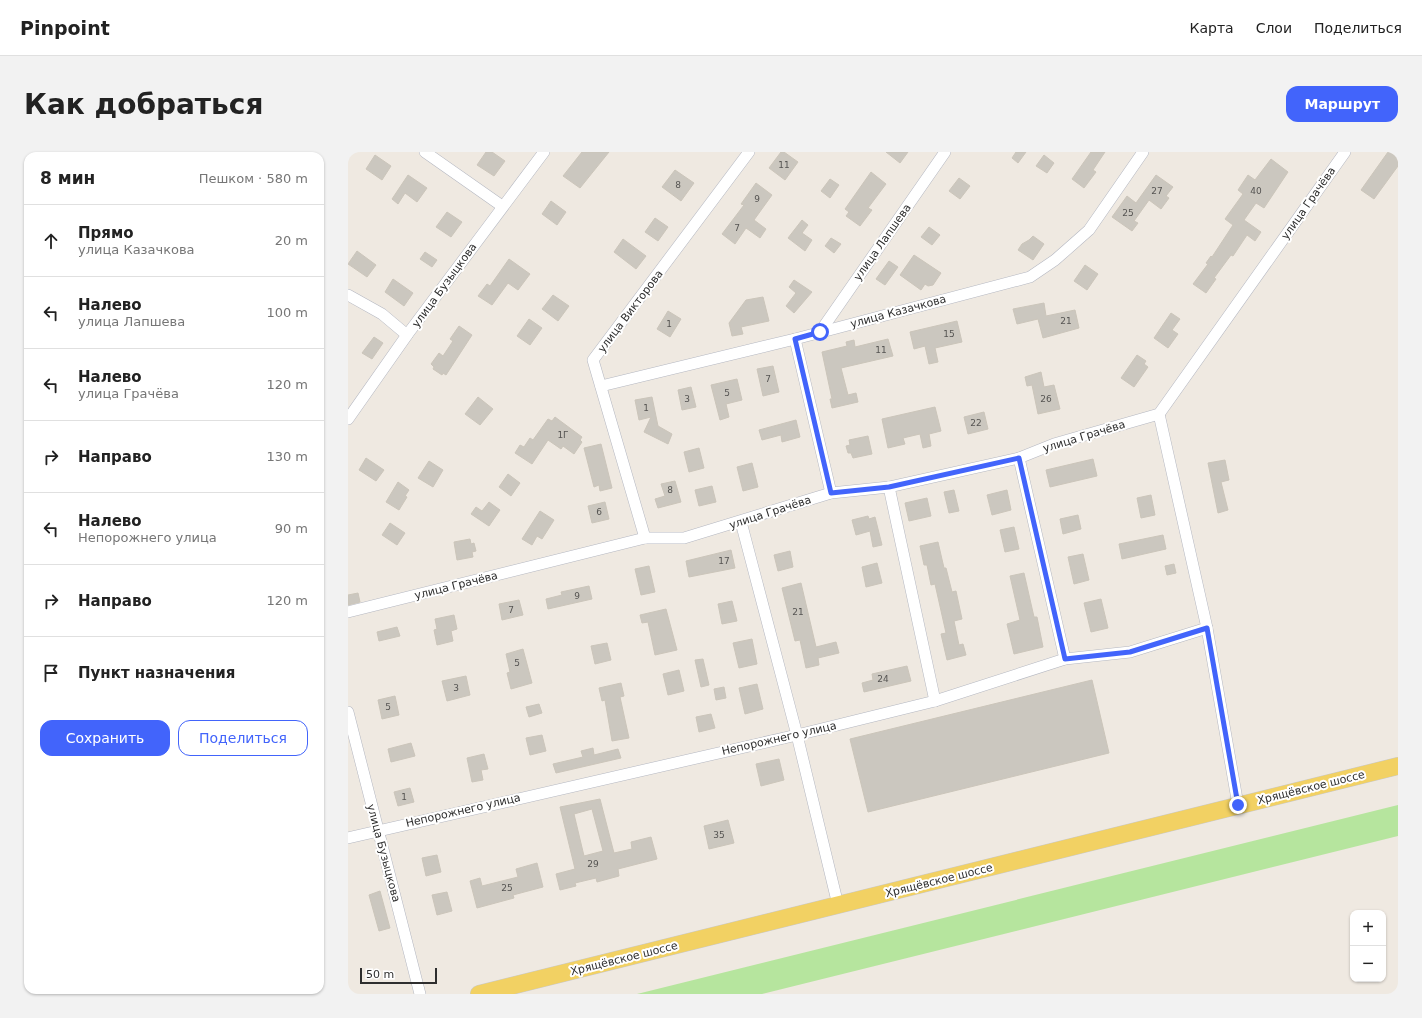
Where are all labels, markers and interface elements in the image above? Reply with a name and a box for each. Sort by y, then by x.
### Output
text: Pinpoint [20,17,110,39]
text: Карта [1190,20,1234,36]
text: Слои [1256,20,1292,36]
text: Поделиться [1314,20,1402,36]
button: Маршрут [1286,86,1398,122]
text: Как добраться [24,88,263,121]
house number: 11 [778,160,790,170]
street label: улица Грачёва [1279,165,1338,242]
text: 8 мин [40,168,95,188]
text: Пешком · 580 m [199,171,308,186]
house number: 8 [675,180,681,190]
house number: 27 [1151,186,1163,196]
house number: 40 [1250,186,1262,196]
house number: 9 [754,194,760,204]
street label: улица Лапшева [851,201,914,283]
house number: 25 [1122,208,1134,218]
house number: 7 [734,223,740,233]
text: Прямо [78,224,134,242]
icon: ahead [40,230,62,252]
text: 20 m [275,233,308,248]
street label: улица Бузыцкова [409,241,479,330]
text: улица Казачкова [78,242,195,257]
street label: улица Викторова [595,268,666,355]
street label: улица Казачкова [849,292,947,331]
text: Налево [78,296,142,314]
icon: left [40,302,62,324]
text: 100 m [266,305,308,320]
text: улица Лапшева [78,314,185,329]
house number: 21 [1060,316,1072,326]
house number: 1 [666,319,672,329]
route start [811,323,829,341]
house number: 15 [943,329,955,339]
house number: 11 [875,345,887,355]
text: Налево [78,368,142,386]
icon: left [40,374,62,396]
house number: 7 [765,374,771,384]
text: 120 m [266,377,308,392]
text: улица Грачёва [78,386,179,401]
house number: 5 [724,388,730,398]
house number: 3 [684,394,690,404]
house number: 26 [1040,394,1052,404]
house number: 1 [643,403,649,413]
house number: 22 [970,418,982,428]
street label: улица Грачёва [1041,418,1127,455]
house number: 1Г [557,430,569,440]
icon: right [40,446,62,468]
text: Направо [78,448,152,466]
text: 130 m [266,449,308,464]
house number: 8 [667,485,673,495]
street label: улица Грачёва [728,493,813,532]
house number: 6 [596,507,602,517]
text: Налево [78,512,142,530]
icon: left [40,518,62,540]
text: 90 m [275,521,308,536]
text: Непорожнего улица [78,530,217,545]
house number: 17 [718,556,730,566]
street label: улица Грачёва [413,569,499,602]
icon: right [40,590,62,612]
house number: 9 [574,591,580,601]
text: Направо [78,592,152,610]
text: 120 m [266,593,308,608]
house number: 7 [508,605,514,615]
house number: 21 [792,607,804,617]
house number: 5 [514,658,520,668]
icon: arrive [40,662,62,684]
text: Пункт назначения [78,664,235,682]
house number: 24 [877,674,889,684]
house number: 3 [453,683,459,693]
house number: 5 [385,702,391,712]
street label: Непорожнего улица [720,719,838,758]
button: Сохранить [40,720,170,756]
button: Поделиться [178,720,308,756]
street label: Хрящёвское шоссе [1256,768,1366,807]
street label: Непорожнего улица [404,791,522,830]
house number: 1 [401,792,407,802]
route end [1229,796,1247,814]
street label: улица Бузыцкова [364,803,403,904]
house number: 35 [713,830,725,840]
house number: 29 [587,859,599,869]
street label: Хрящёвское шоссе [884,861,994,900]
house number: 25 [501,883,513,893]
map controls [1350,910,1386,982]
button: + [1350,910,1386,946]
street label: Хрящёвское шоссе [569,939,679,978]
button: − [1350,946,1386,982]
scale bar [360,966,437,985]
text: 50 m [366,968,394,981]

